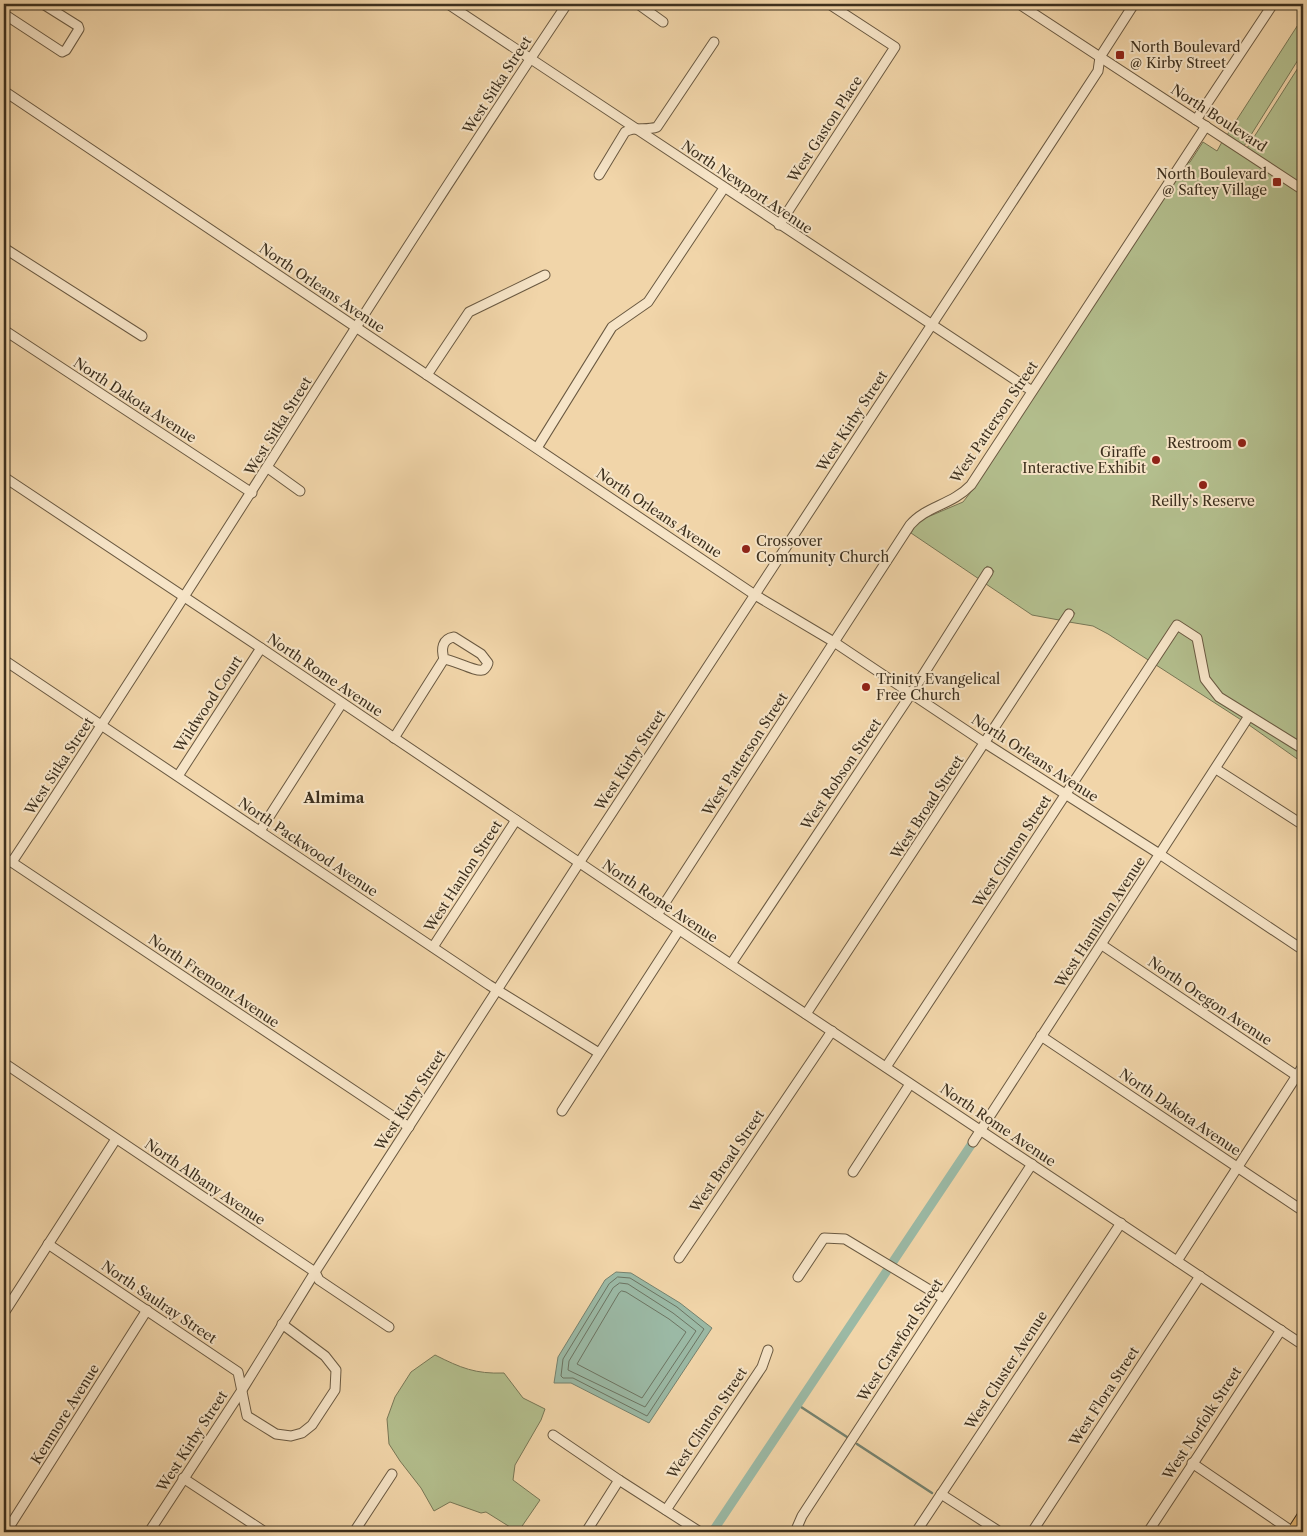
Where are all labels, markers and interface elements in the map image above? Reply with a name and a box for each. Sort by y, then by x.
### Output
street label: West Sitka Street [458,33,535,138]
place label: North Boulevard @ Kirby Street [1130,38,1241,72]
marker: North Boulevard @ Kirby Street [1114,49,1126,61]
street label: West Gaston Place [783,72,866,186]
street label: North Boulevard [1168,80,1271,156]
street label: North Newport Avenue [678,136,816,238]
place label: North Boulevard @ Saftey Village [1156,165,1267,199]
marker: North Boulevard @ Saftey Village [1271,176,1283,188]
street label: North Orleans Avenue [256,239,388,337]
street label: North Dakota Avenue [70,353,200,447]
street label: West Patterson Street [946,357,1042,487]
street label: West Kirby Street [812,367,891,476]
street label: West Sitka Street [240,373,316,479]
place label: Restroom [1167,434,1232,452]
marker: Restroom [1236,437,1248,449]
place label: Giraffe Interactive Exhibit [1022,443,1146,477]
marker: Giraffe Interactive Exhibit [1150,454,1162,466]
street label: North Orleans Avenue [593,464,725,562]
marker: Reilly's Reserve [1197,479,1209,491]
place label: Reilly's Reserve [1151,492,1255,510]
place label: Crossover Community Church [756,532,889,566]
marker: Crossover Community Church [740,543,752,555]
street label: North Rome Avenue [264,630,386,720]
street label: Wildwood Court [170,652,246,757]
place label: Trinity Evangelical Free Church [876,670,1000,704]
marker: Trinity Evangelical Free Church [860,681,872,693]
street label: West Patterson Street [698,689,792,820]
street label: West Kirby Street [590,706,669,815]
street label: North Orleans Avenue [968,710,1102,806]
street label: West Sitka Street [20,714,97,819]
street label: West Robson Street [796,715,885,834]
street label: West Broad Street [886,752,967,863]
district label: Almima [303,788,365,807]
street label: West Clinton Street [968,791,1055,911]
street label: North Packwood Avenue [235,794,381,901]
street label: West Hanlon Street [420,817,506,936]
street label: West Hamilton Avenue [1050,853,1149,992]
street label: North Rome Avenue [599,856,721,946]
street label: North Fremont Avenue [145,930,283,1032]
street label: North Oregon Avenue [1144,953,1276,1049]
street label: West Kirby Street [370,1046,449,1155]
street label: North Dakota Avenue [1116,1065,1244,1160]
street label: North Rome Avenue [937,1080,1059,1170]
street label: West Broad Street [685,1106,768,1217]
street label: North Albany Avenue [141,1135,269,1229]
street label: North Saulray Street [98,1257,220,1347]
street label: West Crawford Street [853,1275,947,1406]
street label: West Cluster Avenue [960,1307,1051,1433]
street label: West Flora Street [1065,1343,1143,1450]
street label: Kenmore Avenue [27,1360,103,1468]
street label: West Norfolk Street [1158,1363,1245,1484]
street label: West Clinton Street [663,1364,751,1483]
street label: West Kirby Street [152,1387,231,1496]

